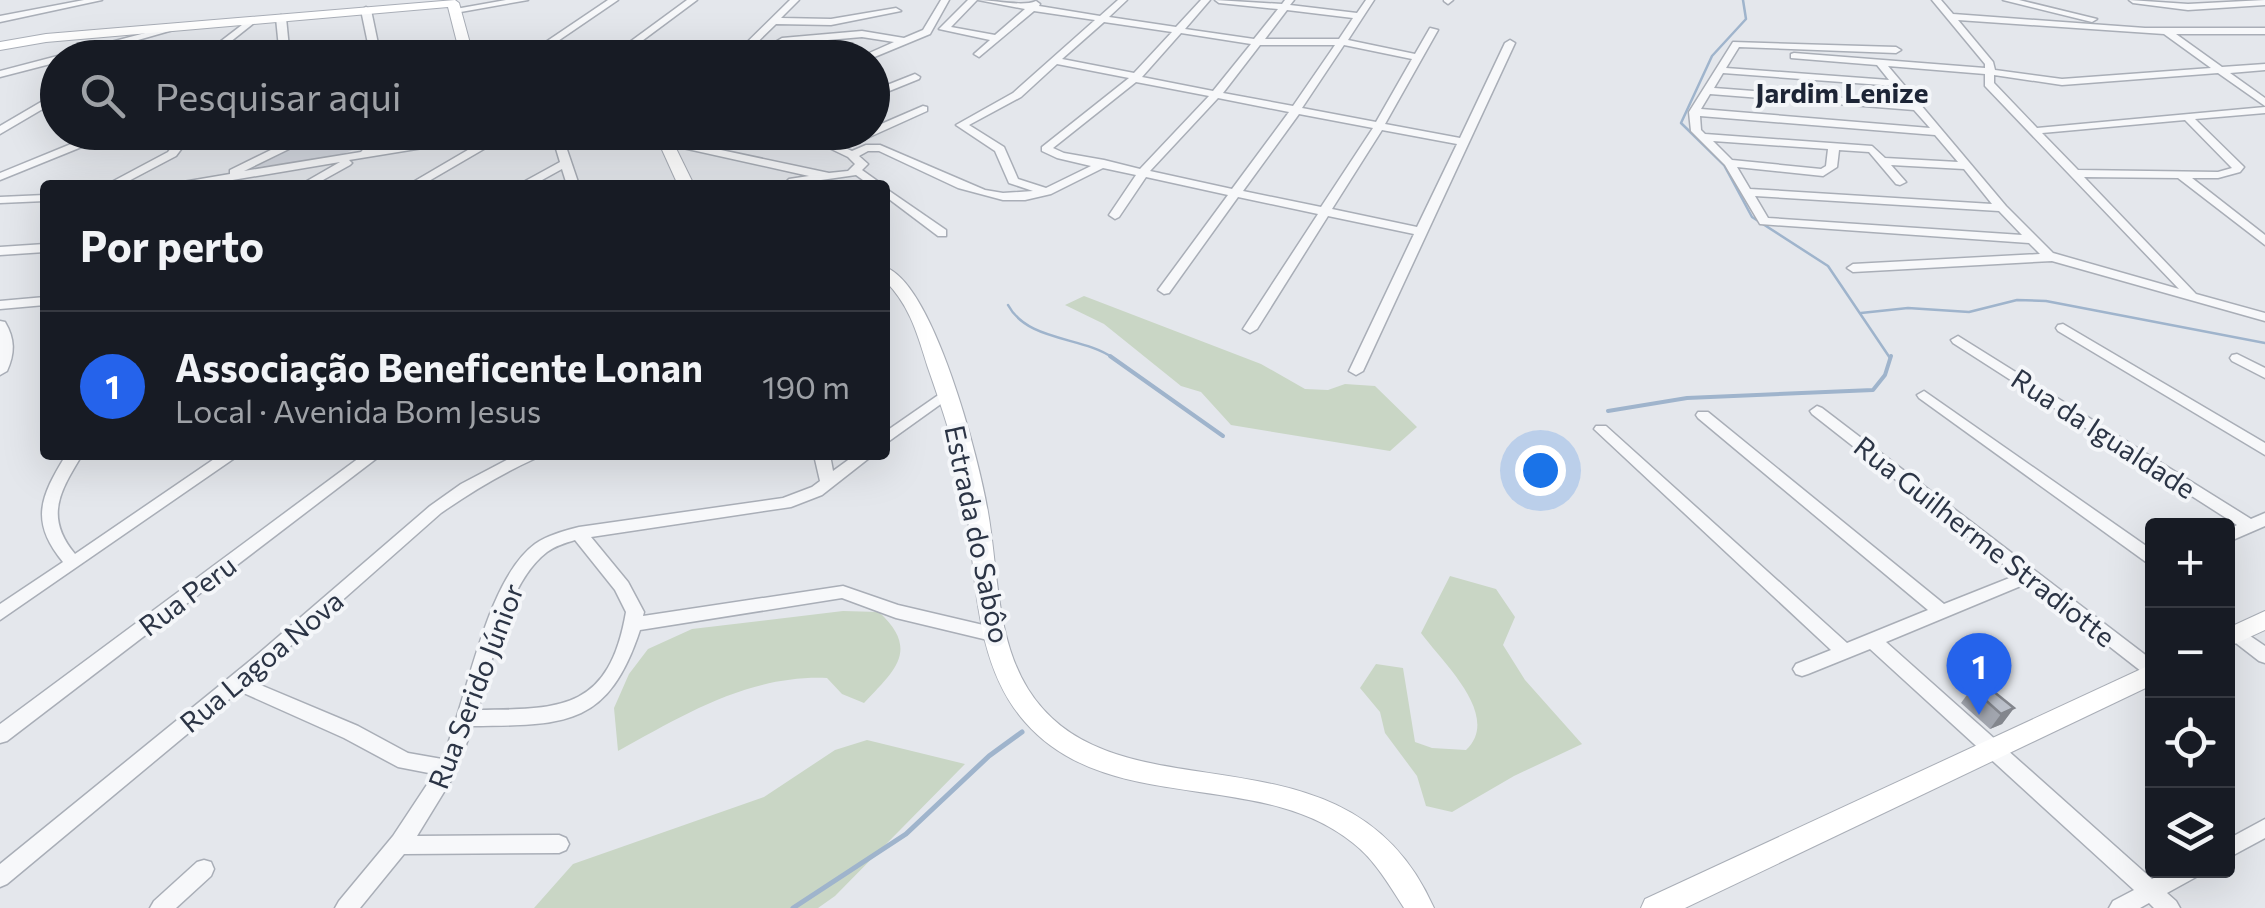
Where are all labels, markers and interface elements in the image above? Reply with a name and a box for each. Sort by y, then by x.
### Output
search box [40,40,890,150]
icon: search [75,68,130,123]
text: Pesquisar aqui [155,72,401,119]
district label: Jardim Lenize [1756,75,1928,109]
text: Por perto [80,219,264,271]
text: Associação Beneficente Lonan [175,343,703,390]
street label: Rua da Igualdade [2006,361,2202,505]
text: 1 [105,366,120,406]
text: 190 m [762,366,850,406]
text: Local · Avenida Bom Jesus [175,390,541,430]
street label: Estrada do Sabôo [938,422,1018,646]
street label: Rua Guilherme Stradiotte [1848,429,2122,653]
your location [1515,445,1566,496]
map controls [2145,518,2235,878]
button: + [2145,518,2235,608]
street label: Rua Peru [132,547,242,643]
street label: Rua Serido Júnior [420,579,530,793]
street label: Rua Lagoa Nova [172,583,350,739]
button: − [2145,608,2235,698]
pin: 1 [1946,632,2012,715]
button: locate [2145,698,2235,788]
button: layers [2145,788,2235,878]

